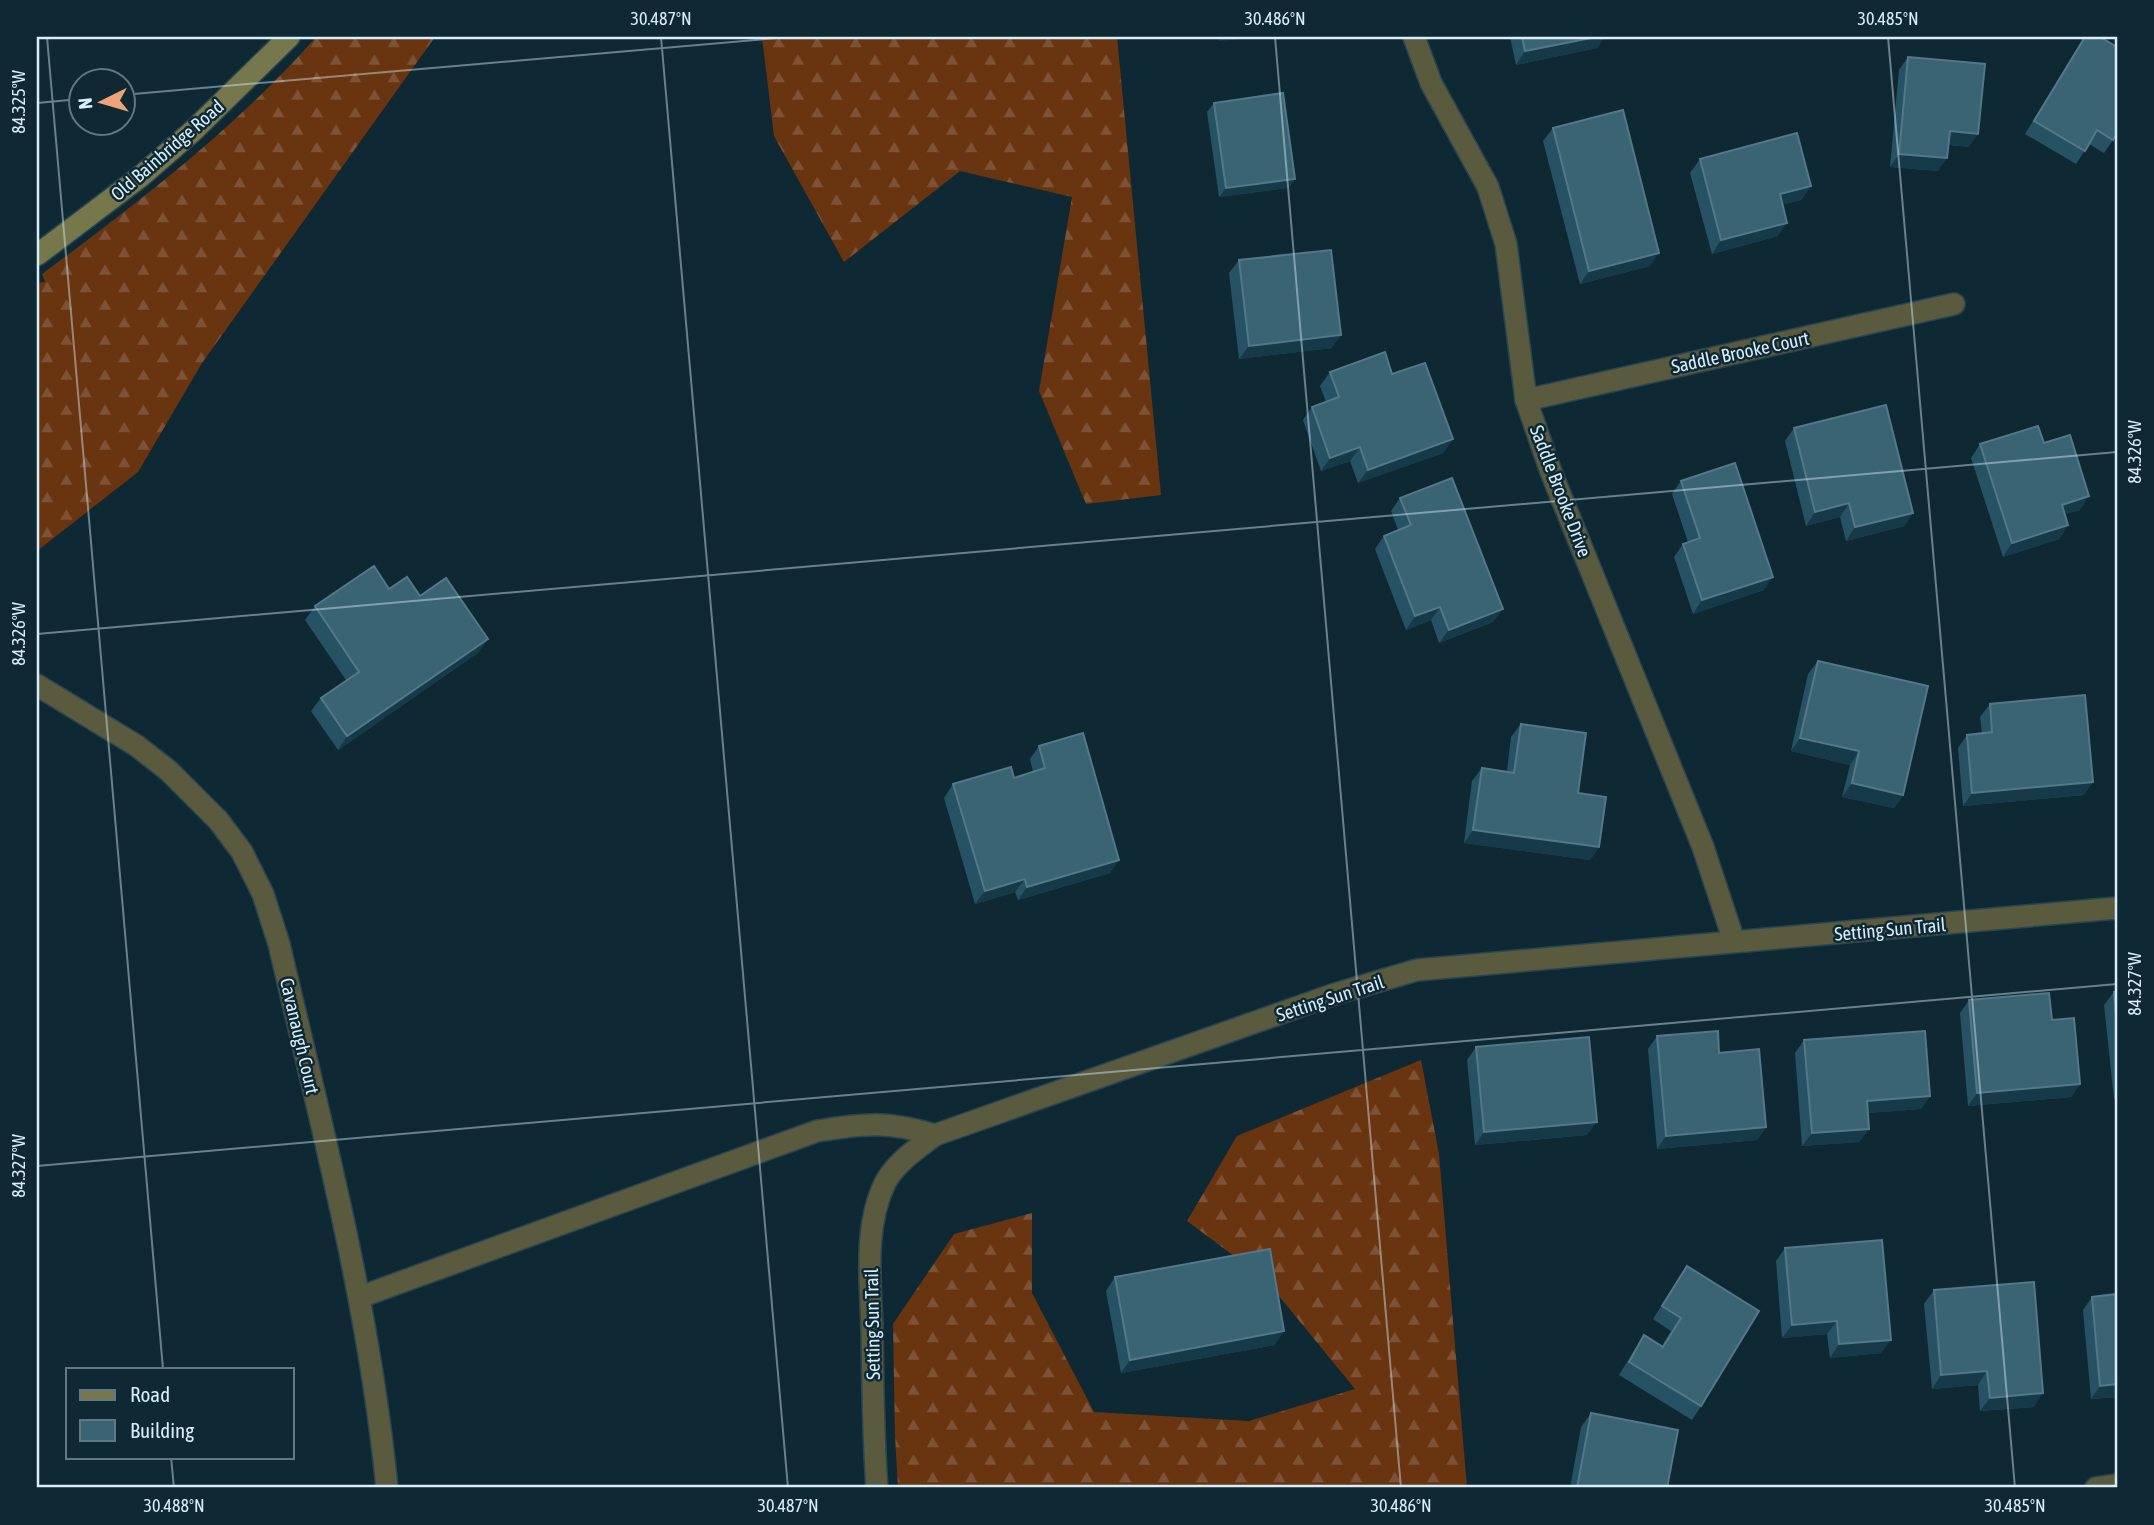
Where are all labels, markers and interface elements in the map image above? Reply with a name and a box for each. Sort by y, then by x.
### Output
text: 30.487°N [630,8,692,29]
text: 30.486°N [1244,8,1306,29]
text: 30.485°N [1857,8,1919,29]
north arrow [66,66,136,136]
text: 84.325°W [8,70,29,134]
street label: Old Bainbridge Road [106,95,228,205]
text: N [74,97,97,110]
street label: Saddle Brooke Court [1669,327,1811,377]
text: 84.326°W [2124,420,2145,484]
street label: Saddle Brooke Drive [1526,422,1596,560]
text: 84.326°W [8,602,29,666]
street label: Setting Sun Trail [1833,913,1947,945]
text: 84.327°W [2124,952,2145,1016]
street label: Setting Sun Trail [1274,970,1386,1026]
street label: Cavanaugh Court [276,976,324,1096]
text: 84.327°W [8,1134,29,1198]
street label: Setting Sun Trail [860,1268,884,1380]
legend [66,1368,294,1458]
text: Road [130,1382,170,1406]
text: Building [130,1418,194,1442]
text: 30.488°N [143,1495,205,1516]
text: 30.487°N [757,1495,819,1516]
text: 30.486°N [1370,1495,1432,1516]
text: 30.485°N [1984,1495,2046,1516]

